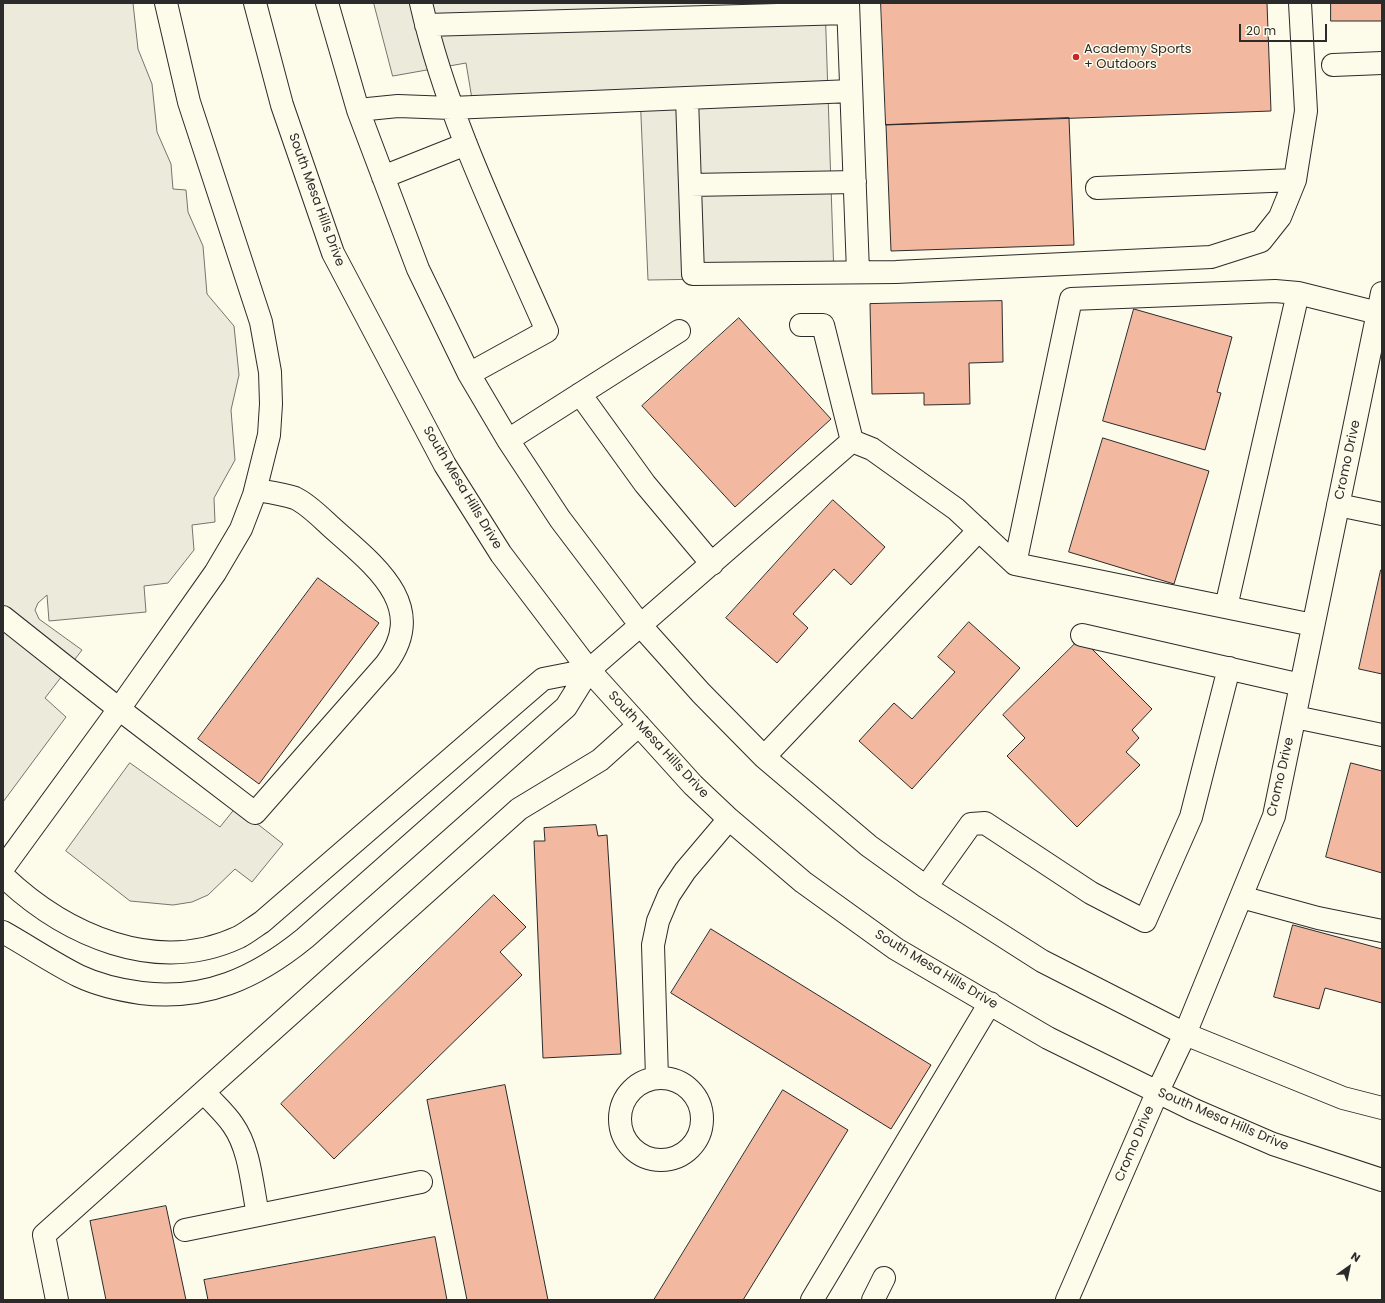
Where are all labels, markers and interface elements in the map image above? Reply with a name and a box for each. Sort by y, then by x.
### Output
scale bar [1241,16,1329,42]
text: 20 m [1246,22,1276,39]
place label: Academy Sports + Outdoors [1084,42,1192,73]
marker: Academy Sports + Outdoors [1071,52,1081,62]
street label: South Mesa Hills Drive [285,131,347,269]
street label: Cromo Drive [1332,419,1364,501]
street label: South Mesa Hills Drive [419,424,505,552]
street label: South Mesa Hills Drive [604,688,712,802]
street label: Cromo Drive [1264,736,1298,818]
street label: South Mesa Hills Drive [872,927,1000,1013]
street label: South Mesa Hills Drive [1155,1085,1291,1155]
street label: Cromo Drive [1112,1104,1158,1184]
north arrow [1329,1247,1369,1287]
text: N [1348,1248,1363,1266]

